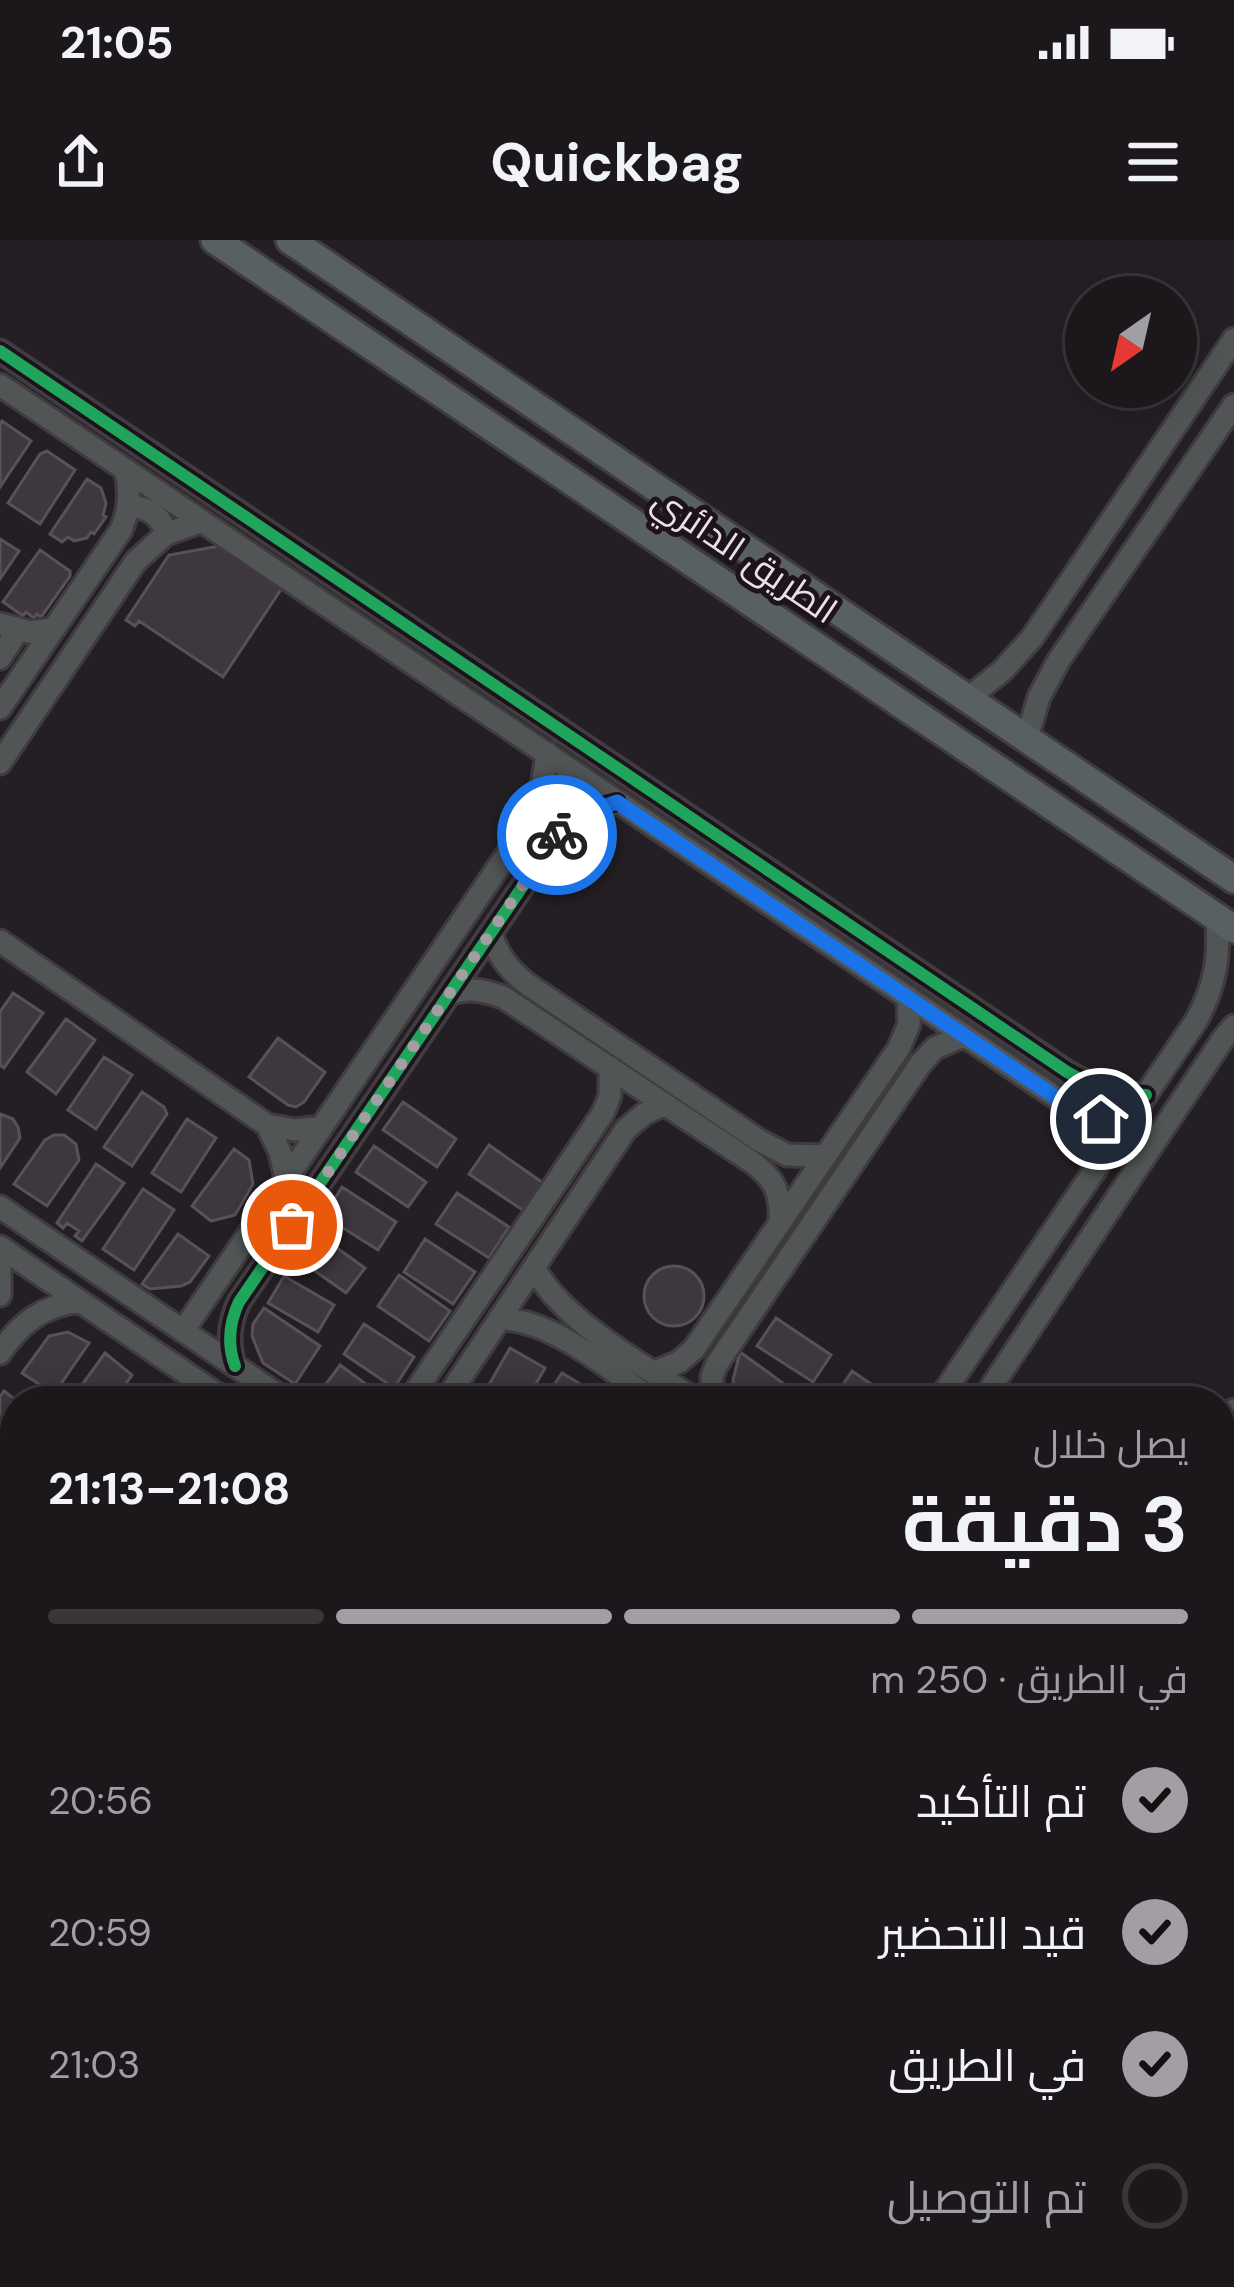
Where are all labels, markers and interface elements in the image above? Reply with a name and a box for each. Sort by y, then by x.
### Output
text: 21:05 [60,13,173,72]
text: Quickbag [490,127,744,198]
icon: share [48,129,114,195]
icon: menu [1120,129,1186,195]
north arrow [1065,276,1197,408]
map controls [1065,276,1197,408]
street label: الطريق الدائري [641,476,846,637]
courier [497,775,617,895]
icon: bike [524,802,590,868]
pin [1050,1068,1152,1170]
icon: home [1068,1086,1134,1152]
pin [241,1174,343,1276]
icon: bag [259,1192,325,1258]
text: يصل خلال [1033,1419,1188,1470]
text: 21:08–21:13 [48,1459,291,1518]
text: 3 دقيقة [902,1474,1188,1575]
text: في الطريق · 250 m [870,1654,1188,1705]
icon: check [1122,1767,1188,1833]
text: تم التأكيد [916,1772,1086,1831]
text: 20:56 [48,1775,153,1826]
icon: check [1122,1899,1188,1965]
text: قيد التحضير [879,1904,1086,1963]
text: 20:59 [48,1907,152,1958]
icon: check [1122,2031,1188,2097]
text: في الطريق [888,2036,1086,2095]
text: 21:03 [48,2039,140,2090]
text: تم التوصيل [887,2168,1086,2227]

